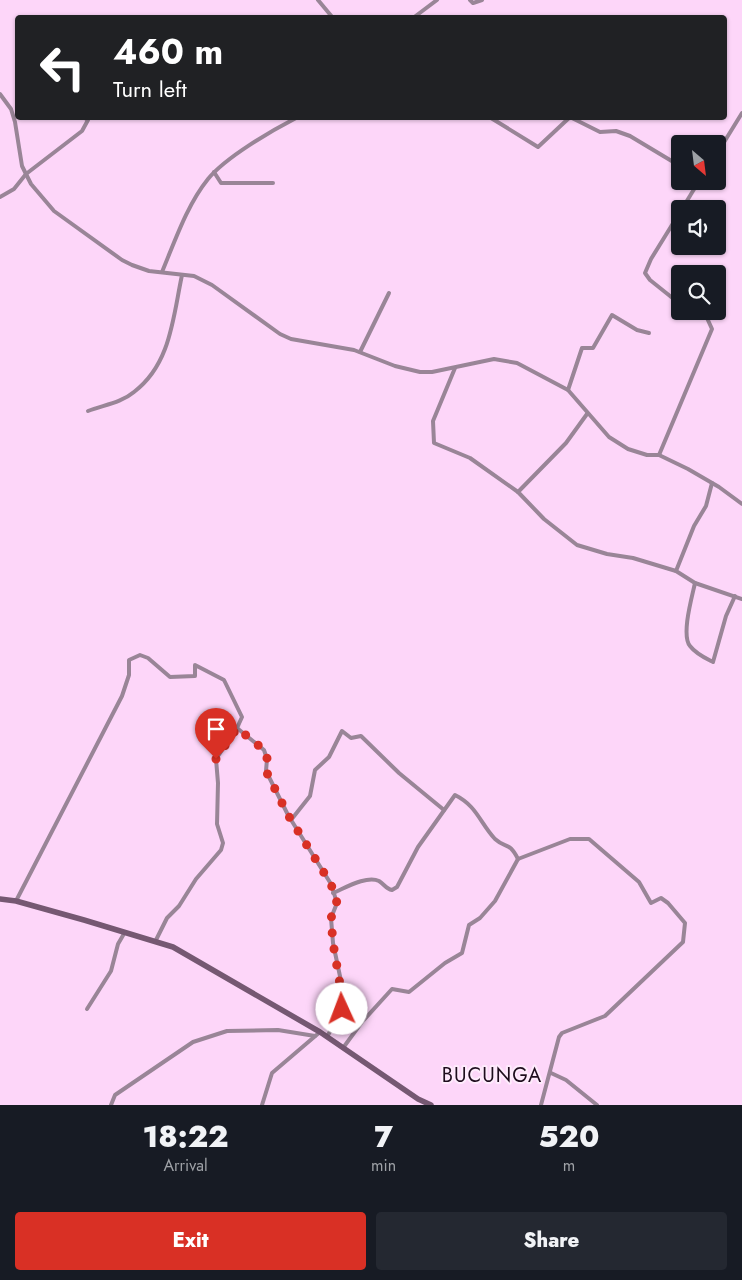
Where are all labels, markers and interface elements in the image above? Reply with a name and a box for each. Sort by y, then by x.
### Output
text: 460 m [113,27,223,77]
icon: left [30,35,95,100]
text: Turn left [113,73,187,105]
north arrow [671,135,726,190]
map controls [671,135,726,320]
button: sound [671,200,726,255]
button: search [671,265,726,320]
pin [195,708,237,759]
icon: arrive [202,715,230,743]
position arrow [315,982,367,1034]
district label: BUCUNGA [442,1061,542,1090]
text: 18:22 [142,1115,229,1158]
text: 7 [374,1115,393,1158]
text: 520 [539,1115,600,1158]
text: Arrival [163,1154,208,1177]
text: min [371,1154,396,1177]
text: m [563,1154,575,1177]
button: Exit [15,1212,366,1270]
button: Share [376,1212,727,1270]

